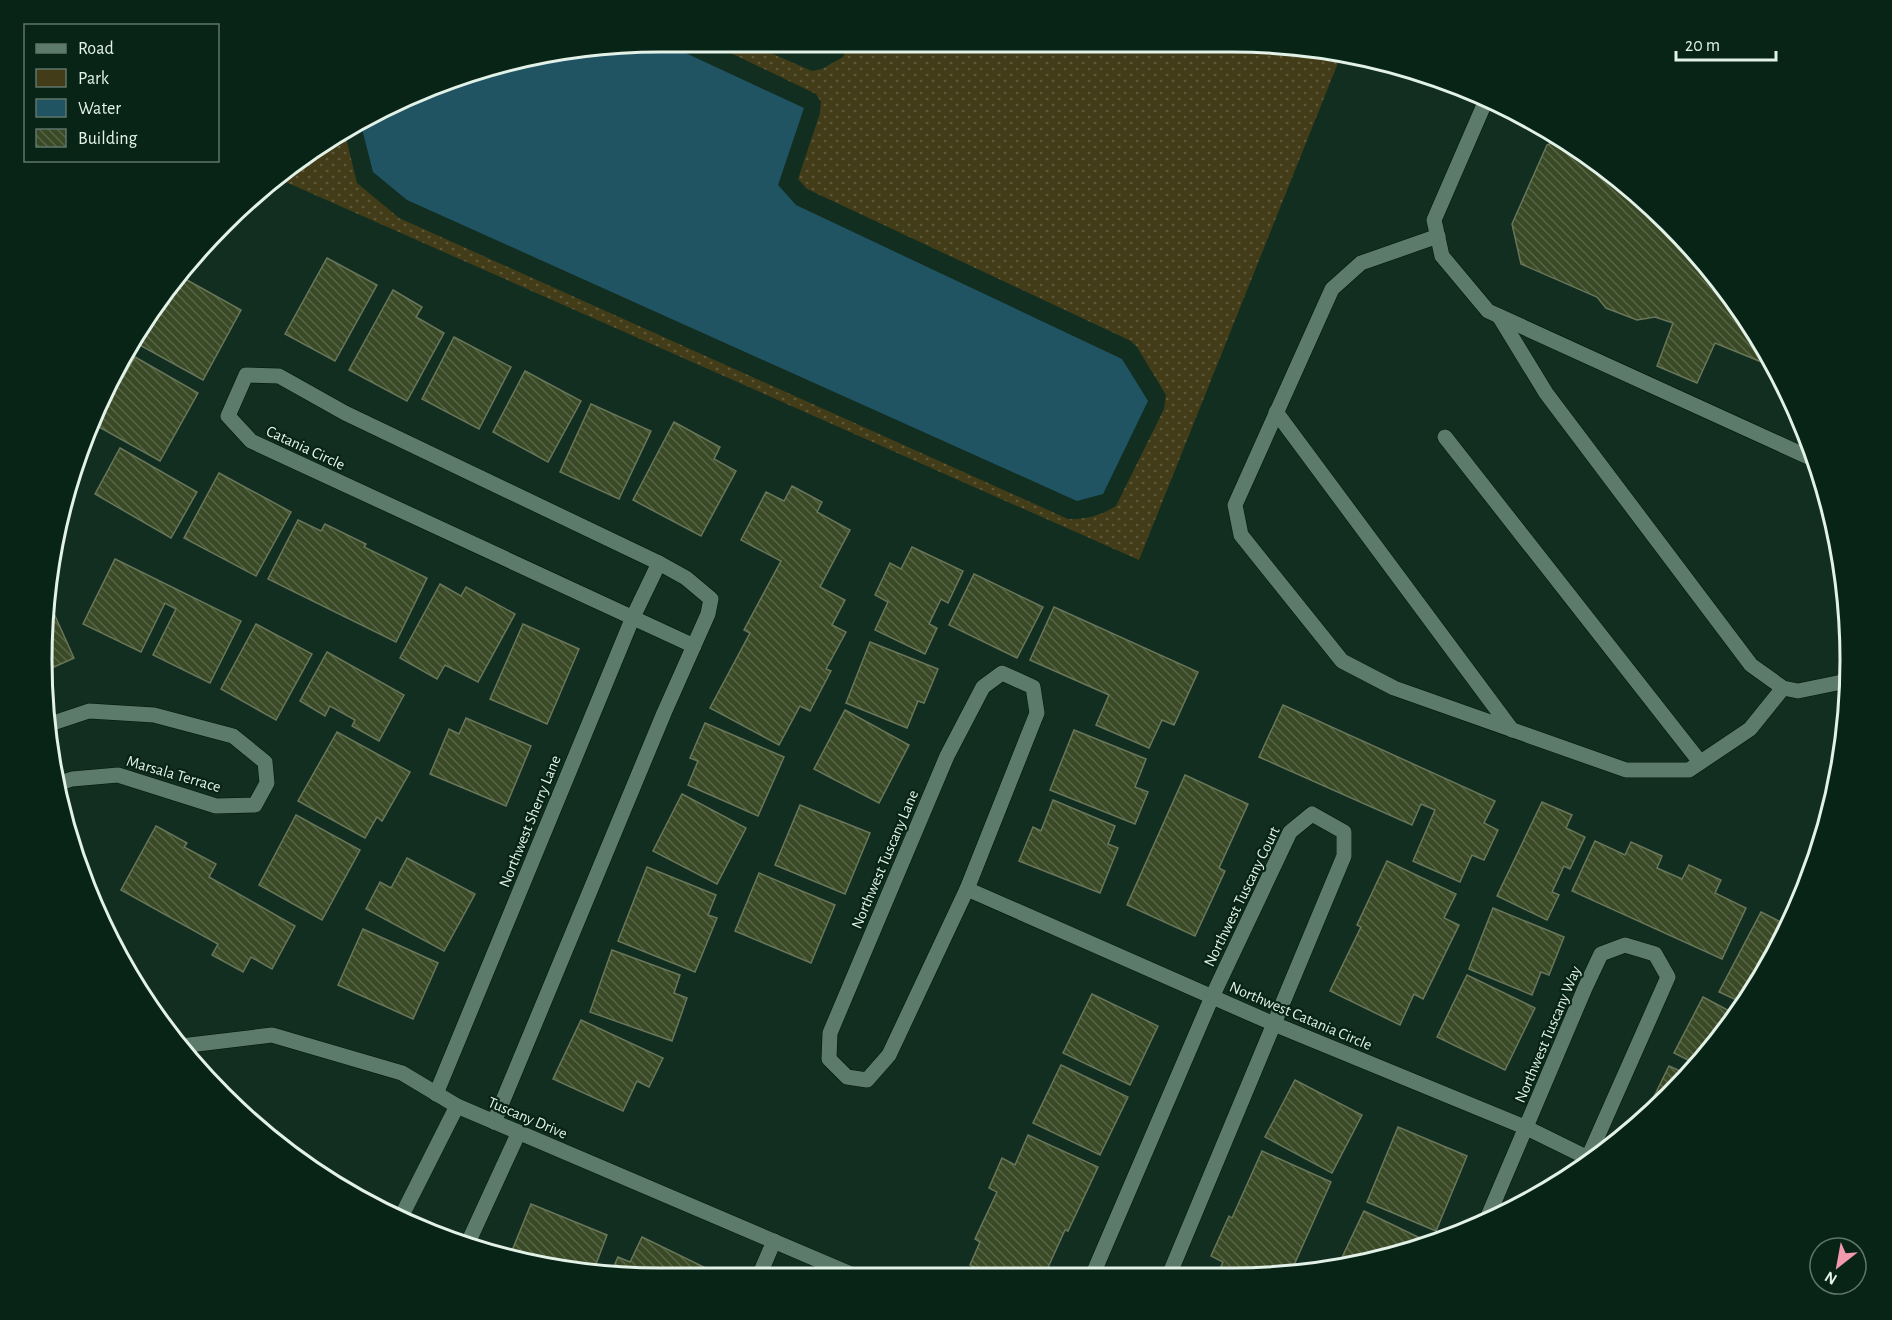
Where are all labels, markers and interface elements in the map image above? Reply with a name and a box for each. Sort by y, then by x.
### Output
legend [24,24,219,162]
scale bar [1676,24,1776,62]
text: 20 m [1685,37,1720,55]
text: Road [78,40,114,58]
text: Park [78,70,110,88]
text: Water [78,100,121,118]
text: Building [78,130,138,148]
street label: Catania Circle [264,423,347,473]
street label: Marsala Terrace [125,753,223,795]
street label: Northwest Sherry Lane [496,753,565,890]
street label: Northwest Tuscany Lane [848,788,922,932]
street label: Northwest Tuscany Court [1201,824,1284,969]
street label: Northwest Tuscany Way [1512,963,1585,1106]
street label: Northwest Catania Circle [1227,979,1374,1053]
street label: Tuscany Drive [485,1094,570,1143]
north arrow [1808,1236,1868,1296]
text: N [1822,1268,1840,1288]

